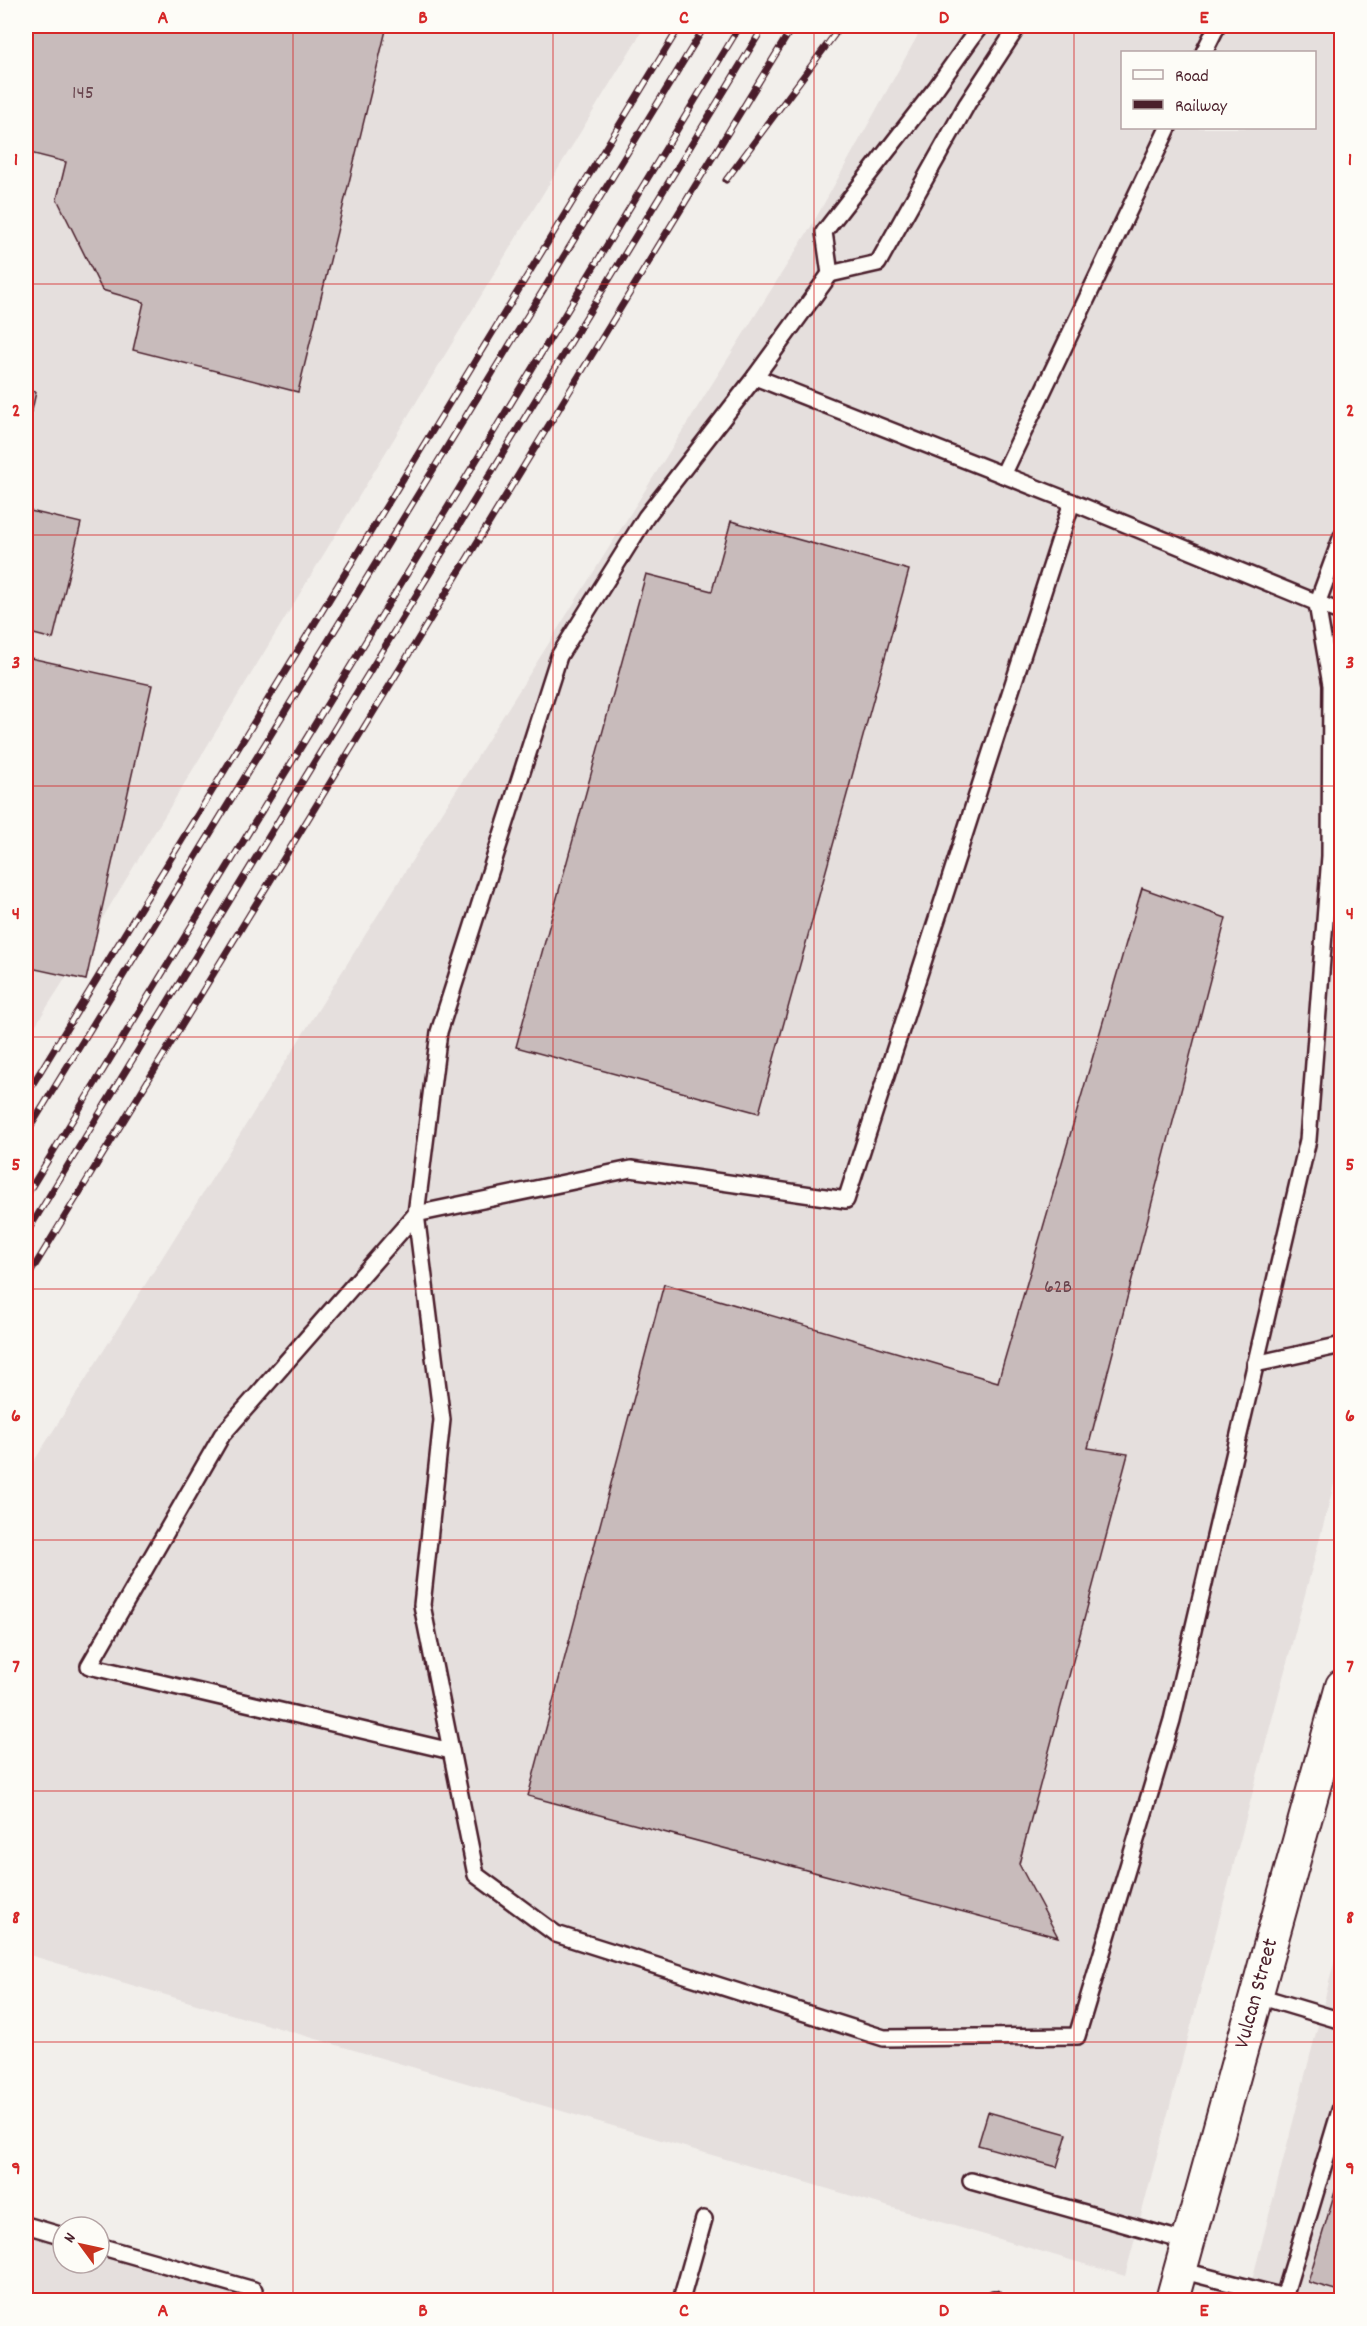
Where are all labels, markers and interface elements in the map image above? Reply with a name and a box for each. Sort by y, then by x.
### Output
text: A [158,5,169,33]
text: B [418,5,428,33]
text: C [679,5,689,33]
text: D [939,5,950,33]
text: E [1199,5,1209,33]
legend [1121,51,1316,129]
text: Road [1175,65,1209,90]
house number: 145 [72,80,94,108]
text: Railway [1175,95,1228,120]
text: 1 [14,147,18,175]
text: 1 [1348,147,1352,175]
text: 2 [12,398,20,426]
text: 2 [1346,398,1354,426]
text: 3 [12,650,20,678]
text: 3 [1346,650,1354,678]
text: 4 [12,901,20,929]
text: 4 [1346,901,1354,929]
text: 5 [11,1152,21,1180]
text: 5 [1345,1152,1355,1180]
house number: 62B [1044,1274,1072,1302]
text: 6 [11,1403,21,1431]
text: 6 [1345,1403,1355,1431]
text: 7 [12,1654,20,1682]
text: 7 [1346,1654,1354,1682]
text: 8 [12,1905,20,1933]
text: 8 [1346,1905,1354,1933]
street label: Vulcan Street [1227,1935,1287,2052]
text: 9 [11,2156,21,2184]
text: 9 [1345,2156,1355,2184]
north arrow [51,2215,111,2275]
text: N [59,2229,82,2248]
text: A [158,2298,169,2326]
text: B [418,2298,428,2326]
text: C [679,2298,689,2326]
text: D [939,2298,950,2326]
text: E [1199,2298,1209,2326]

